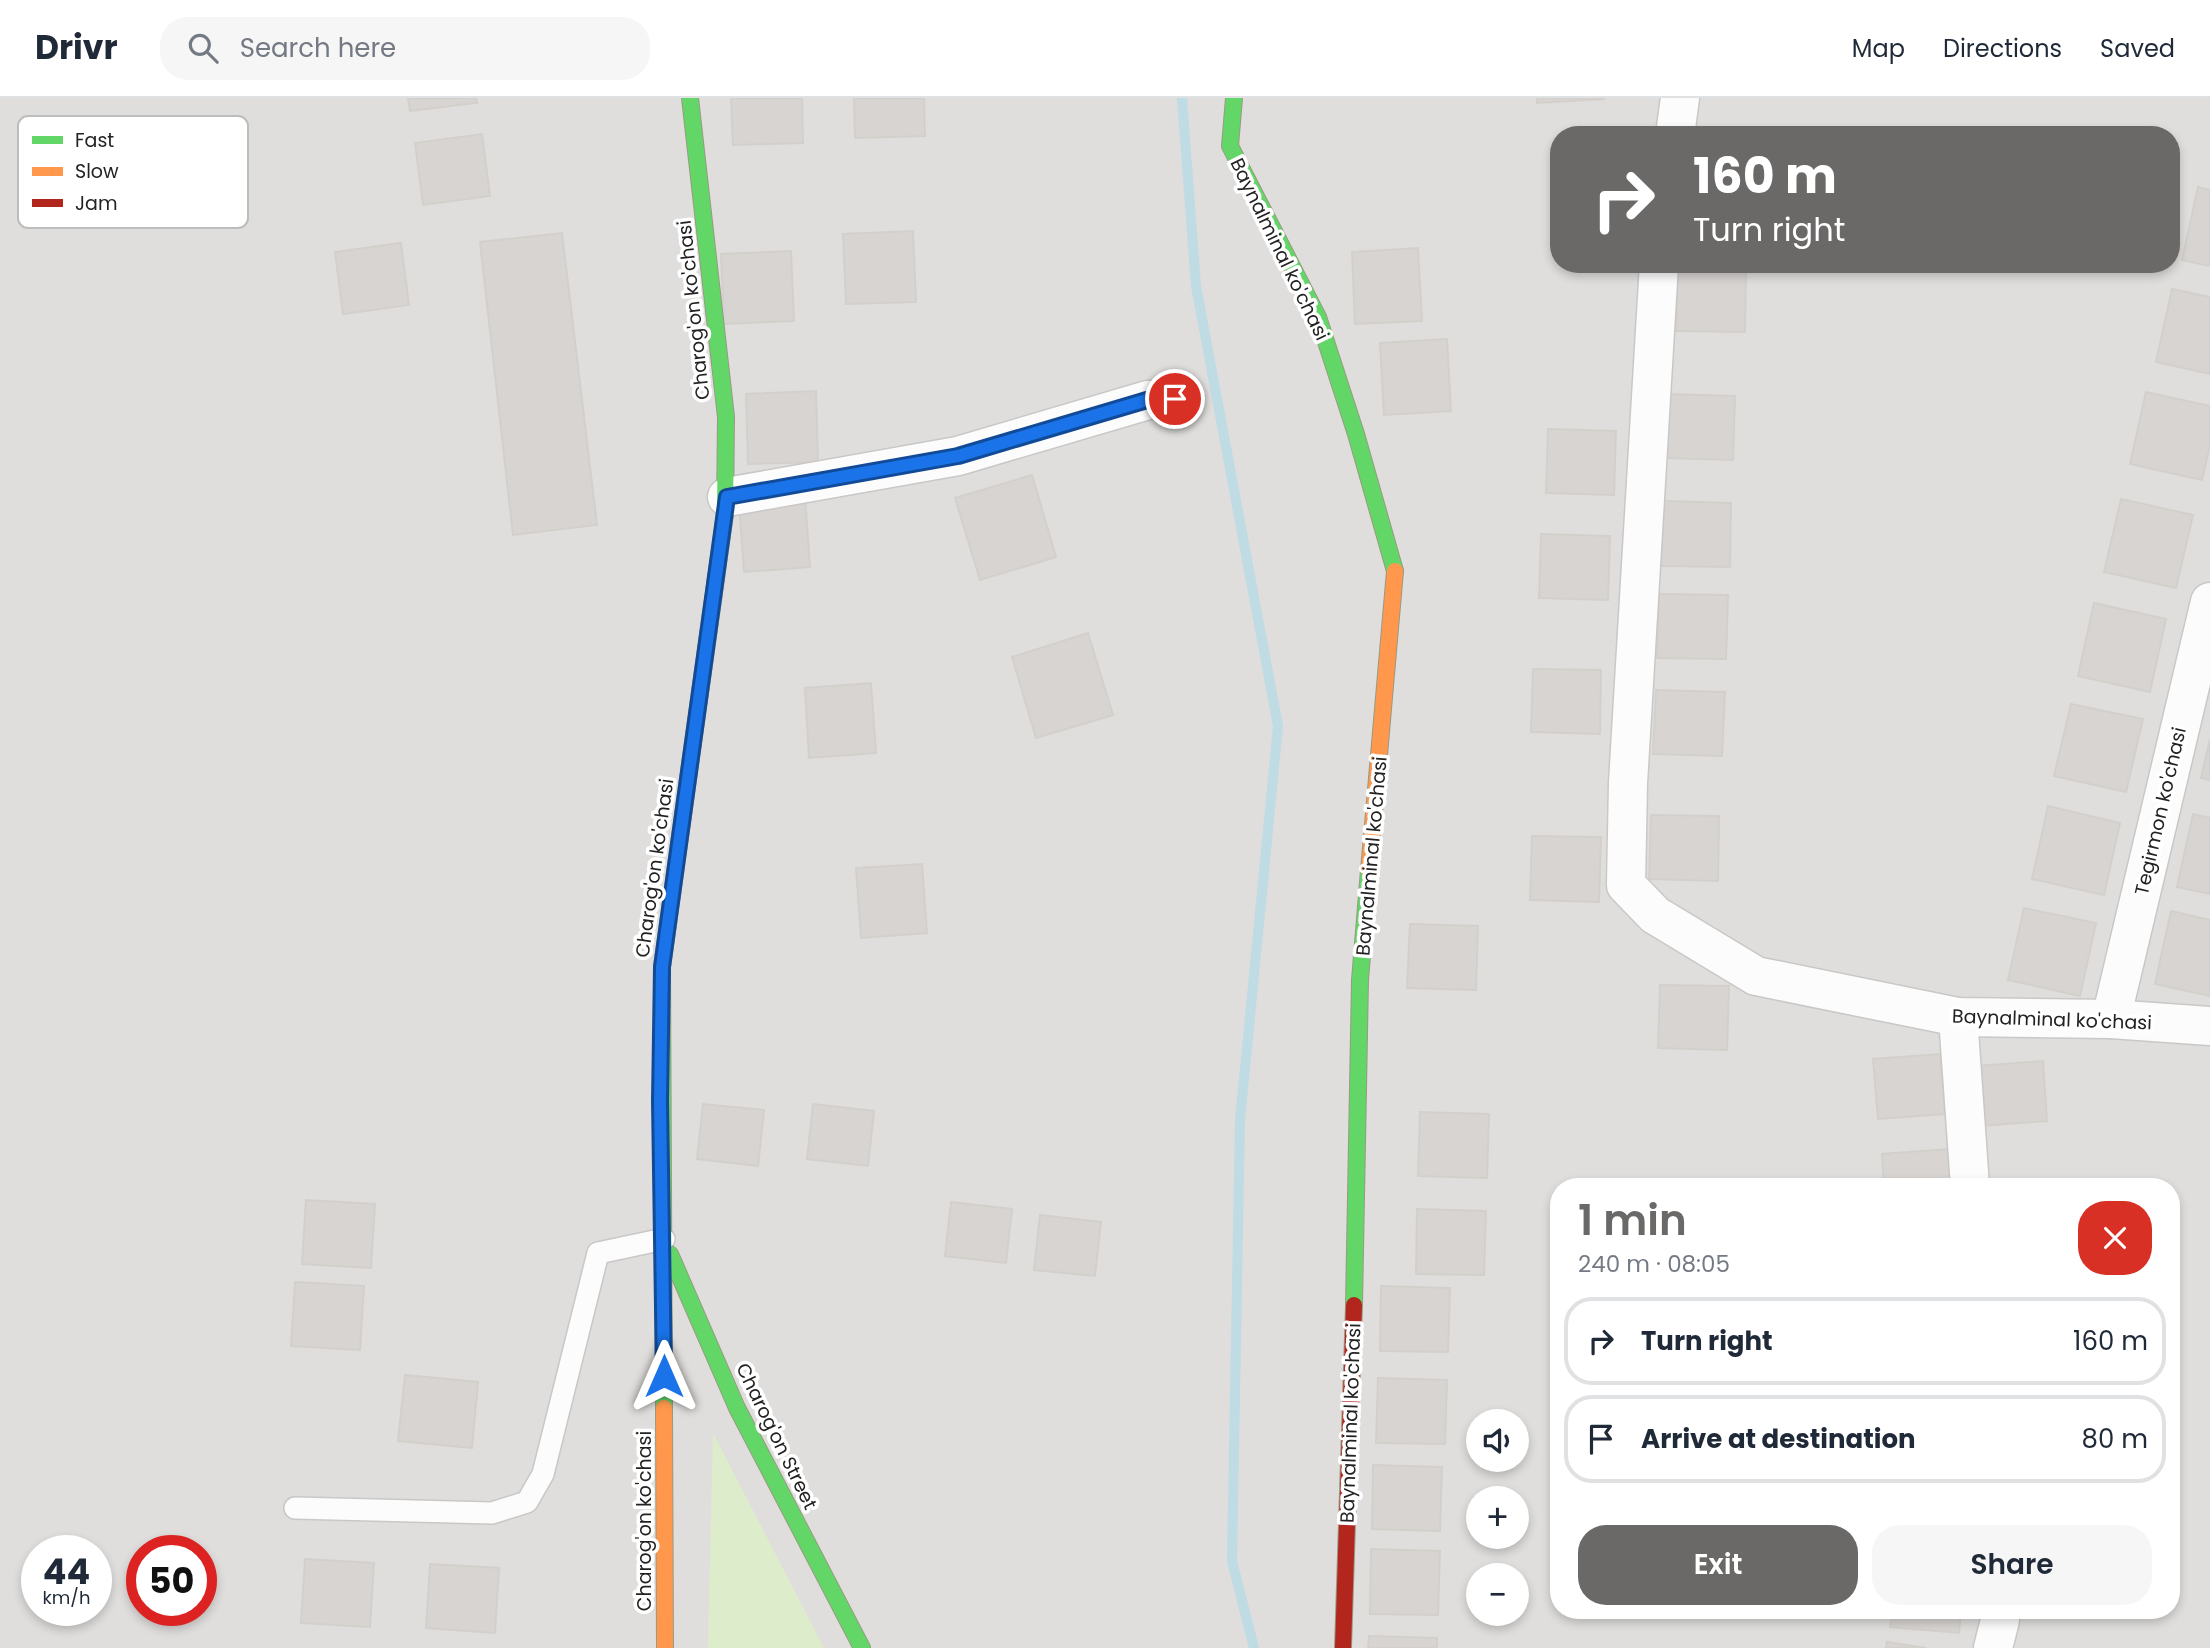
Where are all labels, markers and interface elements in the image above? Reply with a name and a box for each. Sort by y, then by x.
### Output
search box [160,17,650,80]
text: Drivr [35,24,118,71]
icon: search [184,29,222,67]
text: Search here [240,30,396,66]
text: Map [1852,32,1905,65]
text: Directions [1943,32,2062,65]
text: Saved [2100,32,2175,65]
legend [18,116,248,228]
text: Fast [75,127,114,154]
text: 160 m [1693,142,1837,210]
street label: Baynalminal ko'chasi [1224,153,1336,345]
icon: right [1578,154,1669,245]
text: Slow [75,158,119,185]
text: Jam [75,190,117,217]
text: Turn right [1693,207,1845,252]
street label: Charog'on ko'chasi [671,219,716,401]
pin [1145,369,1205,429]
icon: arrive [1156,380,1194,418]
street label: Tegirmon ko'chasi [2128,724,2193,898]
street label: Baynalminal ko'chasi [1349,755,1394,957]
street label: Charog'on ko'chasi [629,777,680,959]
street label: Baynalminal ko'chasi [1952,1003,2152,1036]
text: 1 min [1578,1191,1687,1250]
button: close [2078,1201,2152,1275]
text: 240 m · 08:05 [1578,1248,1730,1280]
icon: right [1582,1322,1620,1360]
street label: Baynalminal ko'chasi [1334,1323,1367,1523]
text: Turn right [1641,1323,1773,1359]
text: 160 m [2073,1323,2148,1359]
position arrow [627,1339,701,1413]
street label: Charog'on Street [729,1358,824,1514]
map controls [1466,1409,1529,1626]
button: sound [1466,1409,1529,1472]
icon: arrive [1582,1420,1620,1458]
text: Arrive at destination [1641,1421,1916,1457]
text: 80 m [2082,1421,2148,1457]
street label: Charog'on ko'chasi [631,1431,658,1611]
button: + [1466,1486,1529,1549]
button: Exit [1578,1525,1858,1605]
button: Share [1872,1525,2152,1605]
speed limit sign: 50 [126,1535,217,1626]
text: 44 [43,1547,90,1596]
button: − [1466,1563,1529,1626]
text: km/h [43,1585,90,1610]

